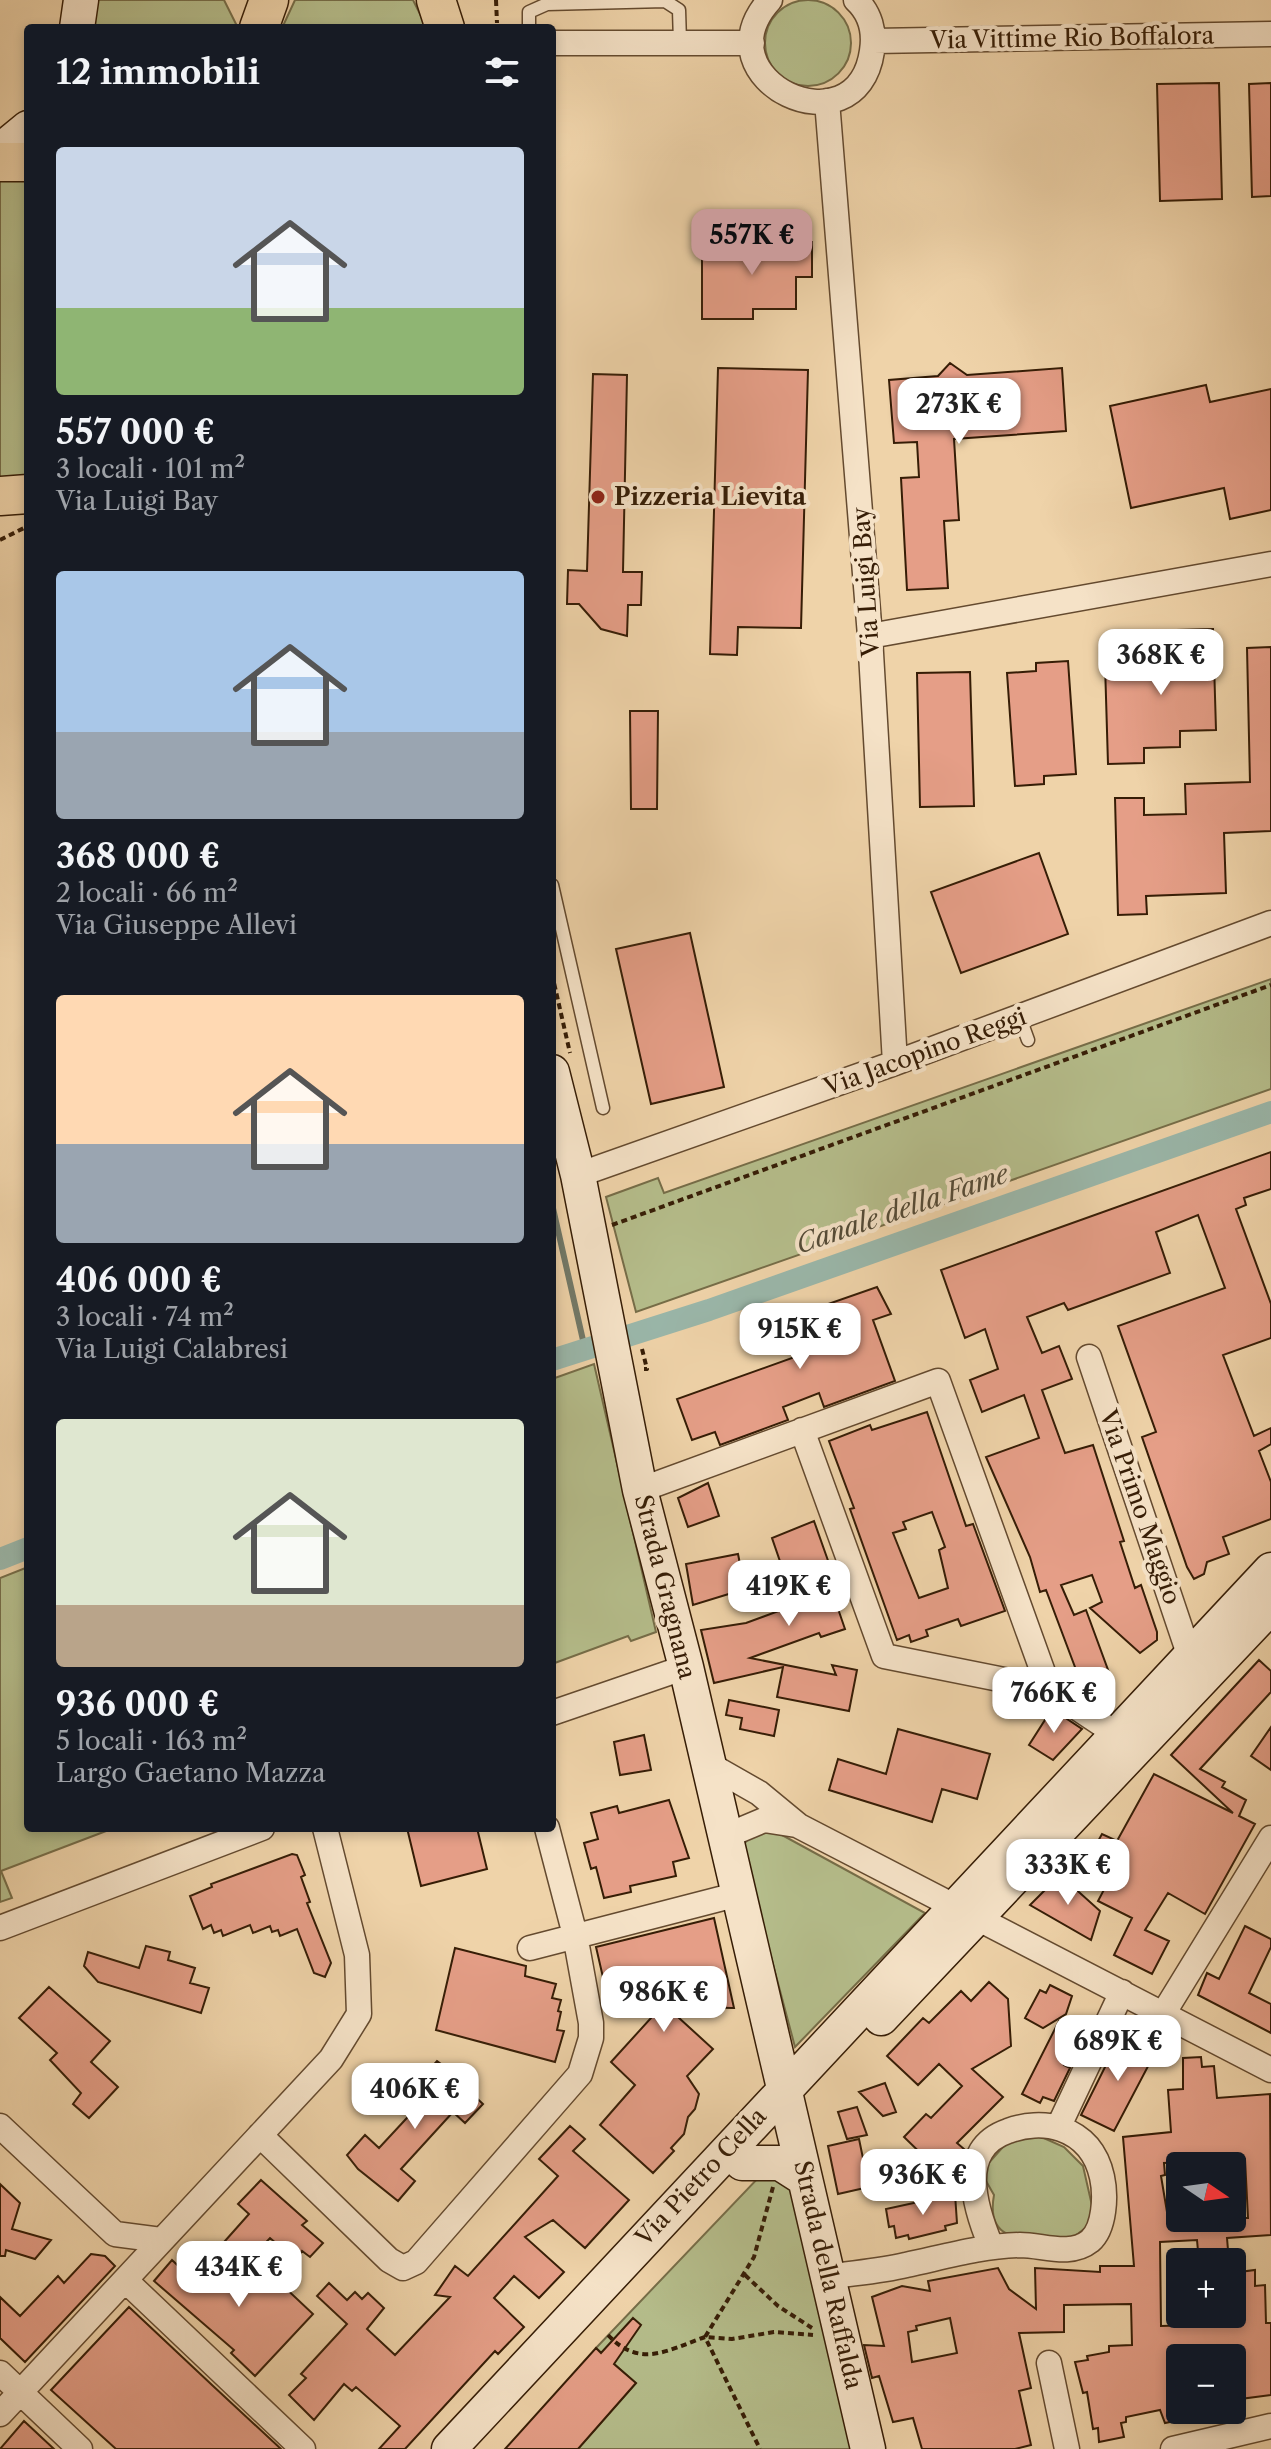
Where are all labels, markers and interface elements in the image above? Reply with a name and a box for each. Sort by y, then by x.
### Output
street label: Via Vittime Rio Boffalora [928,21,1215,54]
icon: filters [480,50,524,94]
text: 12 immobili [56,51,260,93]
icon: home [218,199,362,343]
pin: 557K € [687,209,817,277]
text: 557K € [709,219,795,251]
pin: 273K € [894,378,1024,446]
text: 273K € [916,388,1002,420]
text: 557 000 € [56,411,215,453]
text: 3 locali · 101 m² [56,453,245,485]
place label: Pizzeria Lievita [614,482,807,511]
text: Via Luigi Bay [56,485,218,517]
marker: Pizzeria Lievita [589,488,607,506]
street label: Via Luigi Bay [846,506,885,659]
icon: home [218,623,362,767]
pin: 368K € [1096,629,1226,697]
text: 368K € [1116,639,1206,671]
text: 368 000 € [56,835,220,877]
text: 2 locali · 66 m² [56,877,238,909]
text: Via Giuseppe Allevi [56,909,297,941]
street label: Via Jacopino Reggi [819,1001,1030,1102]
icon: home [218,1047,362,1191]
water label: Canale della Fame [792,1157,1014,1260]
text: 406 000 € [56,1259,222,1301]
text: 3 locali · 74 m² [56,1301,234,1333]
pin: 915K € [735,1303,865,1371]
text: 915K € [758,1313,842,1345]
text: Via Luigi Calabresi [56,1333,288,1365]
street label: Via Primo Maggio [1093,1405,1187,1608]
icon: home [218,1471,362,1615]
street label: Strada Gragnana [629,1492,702,1682]
pin: 419K € [724,1560,854,1628]
text: 419K € [746,1570,832,1602]
pin: 766K € [989,1667,1119,1735]
text: 766K € [1010,1677,1098,1709]
text: 936 000 € [56,1683,219,1725]
text: 5 locali · 163 m² [56,1725,247,1757]
text: Largo Gaetano Mazza [56,1757,326,1789]
pin: 333K € [1003,1839,1133,1907]
text: 333K € [1024,1849,1112,1881]
pin: 986K € [599,1966,729,2034]
text: 986K € [619,1976,709,2008]
pin: 689K € [1053,2015,1183,2083]
text: 689K € [1073,2025,1163,2057]
pin: 406K € [350,2063,480,2131]
text: 406K € [370,2073,460,2105]
street label: Via Pietro Cella [629,2101,772,2252]
pin: 936K € [858,2149,988,2217]
north arrow [1166,2152,1246,2232]
map controls [1166,2152,1246,2424]
street label: Strada della Raffalda [788,2158,869,2392]
text: 936K € [879,2159,967,2191]
pin: 434K € [174,2241,304,2309]
button: + [1166,2248,1246,2328]
text: 434K € [195,2251,283,2283]
button: − [1166,2344,1246,2424]

